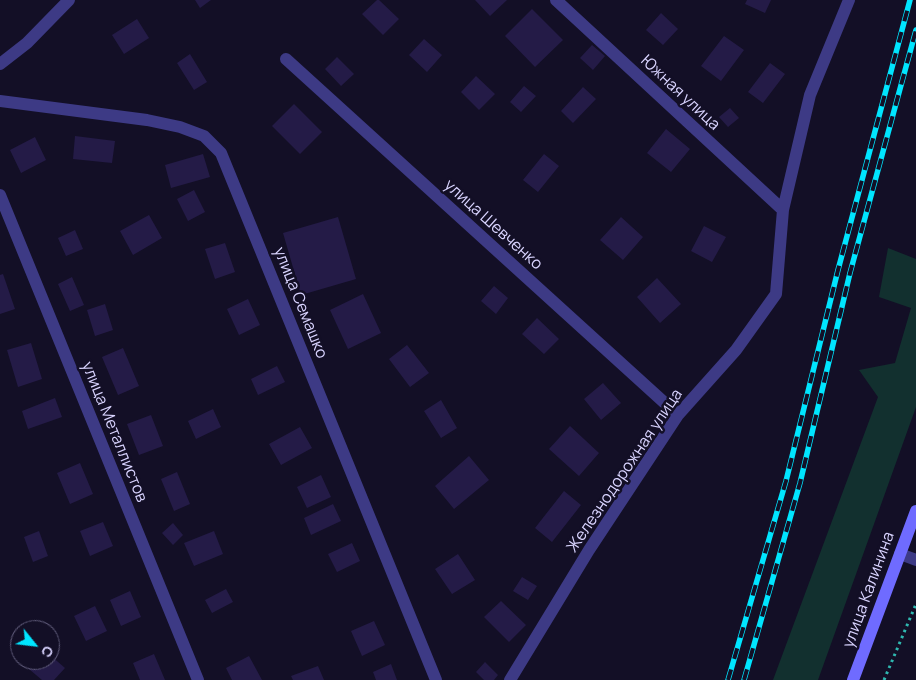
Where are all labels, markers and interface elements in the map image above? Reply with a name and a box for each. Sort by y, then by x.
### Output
street label: Южная улица [636,51,724,135]
street label: улица Шевченко [440,176,546,274]
street label: улица Семашко [269,245,331,361]
street label: улица Металлистов [77,359,151,505]
street label: Железнодорожная улица [563,386,687,556]
street label: улица Калинина [839,529,899,651]
north arrow [10,620,60,670]
text: С [37,643,58,661]

